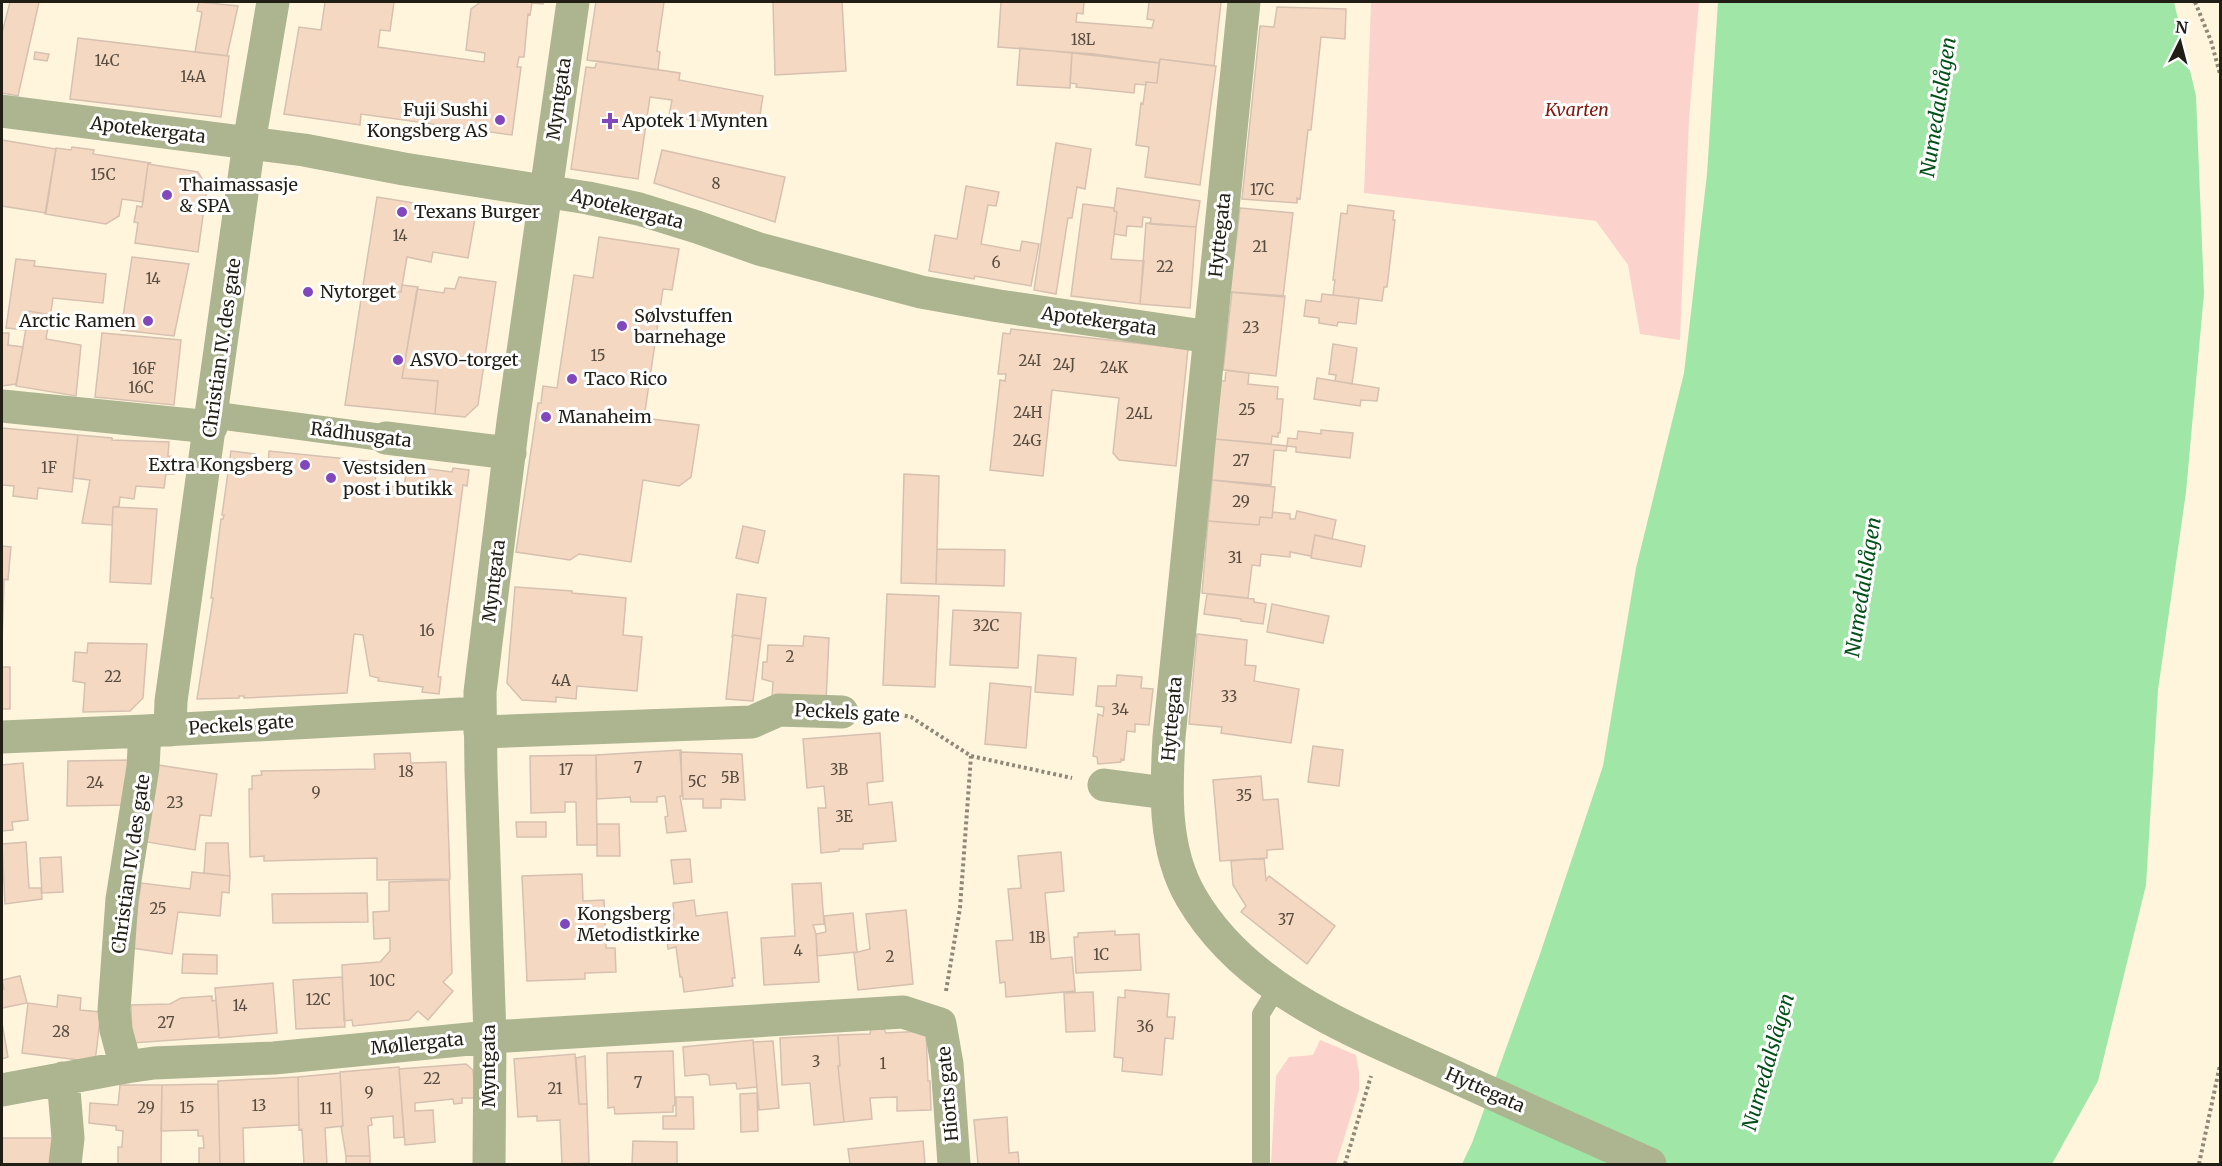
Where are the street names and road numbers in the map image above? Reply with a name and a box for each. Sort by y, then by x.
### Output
street label: Myntgata [541,56,576,142]
street label: Apotekergata [88,111,207,148]
street label: Apotekergata [567,183,686,234]
street label: Hyttegata [1204,191,1235,278]
street label: Christian IV. des gate [198,257,245,439]
street label: Apotekergata [1039,301,1158,340]
street label: Rådhusgata [309,417,413,452]
street label: Myntgata [477,538,510,624]
street label: Hyttegata [1156,675,1187,762]
street label: Peckels gate [794,698,900,727]
street label: Peckels gate [188,709,294,740]
street label: Christian IV. des gate [107,773,154,955]
street label: Myntgata [477,1024,500,1108]
street label: Møllergata [369,1027,465,1060]
street label: Hiorts gate [932,1046,963,1143]
street label: Hyttegata [1442,1062,1529,1117]

